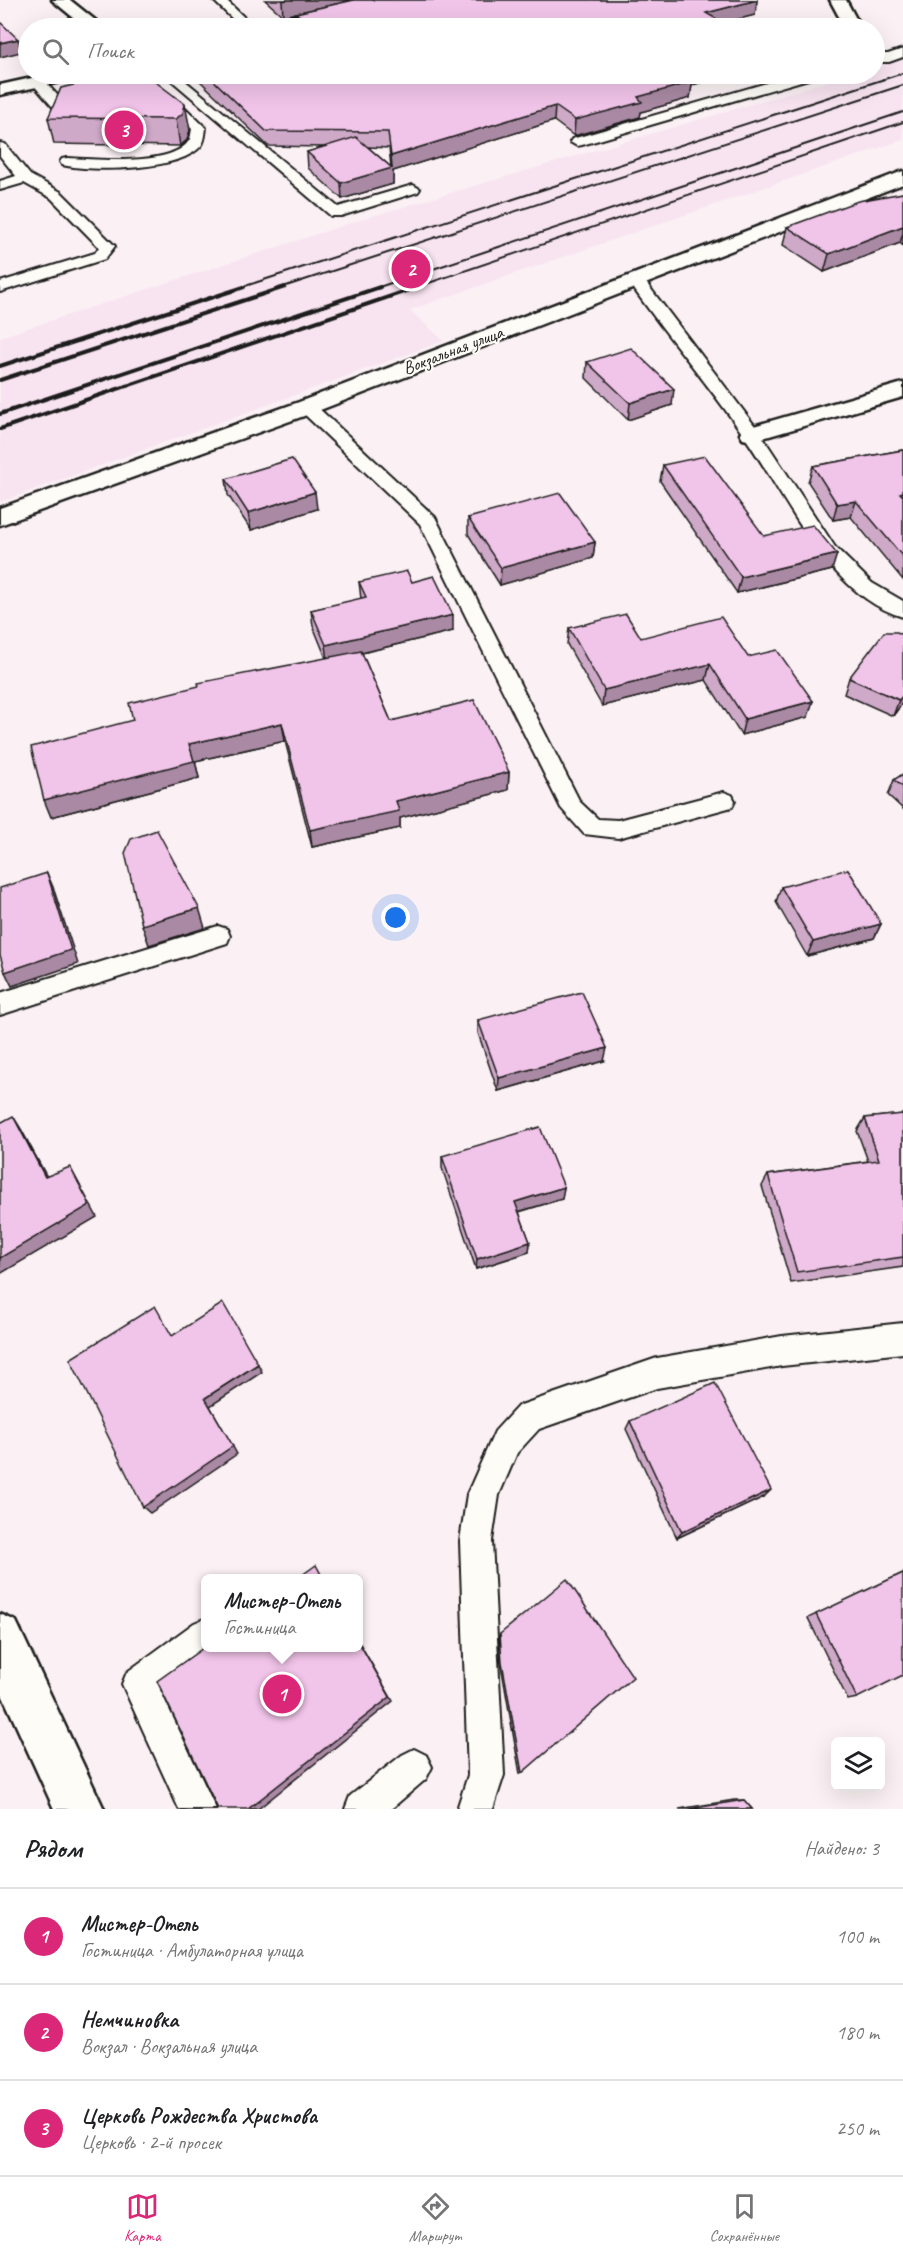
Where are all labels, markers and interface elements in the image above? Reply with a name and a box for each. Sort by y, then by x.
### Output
search box [18,18,885,84]
icon: search [39,35,72,68]
text: Поиск [87,37,133,65]
pin: 3 [104,108,144,152]
pin: 2 [392,246,430,292]
street label: Вокзальная улица [400,320,508,380]
your location [381,903,410,932]
popup [201,1574,363,1652]
text: Мистер-Отель [224,1587,340,1615]
text: Гостиница [224,1615,295,1640]
pin: 1 [262,1672,302,1716]
map controls [831,1737,885,1791]
button: layers [831,1737,885,1791]
text: Рядом [24,1832,82,1865]
text: Найдено: 3 [804,1836,879,1861]
text: Мистер-Отель [81,1910,198,1938]
text: 1 [39,1924,48,1949]
text: 100 m [836,1924,879,1949]
text: Гостиница · Амбулаторная улица [81,1938,303,1963]
text: Немчиновка [81,2006,178,2034]
text: 2 [39,2020,48,2045]
text: 180 m [836,2020,879,2045]
text: Вокзал · Вокзальная улица [81,2034,257,2059]
text: Церковь Рождества Христова [81,2102,317,2130]
text: 3 [39,2116,48,2141]
text: 250 m [836,2116,879,2141]
text: Церковь · 2-й просек [81,2130,221,2155]
tab: Карта [124,2190,161,2246]
tab: Маршрут [409,2190,461,2246]
tab: Сохранённые [709,2190,779,2246]

